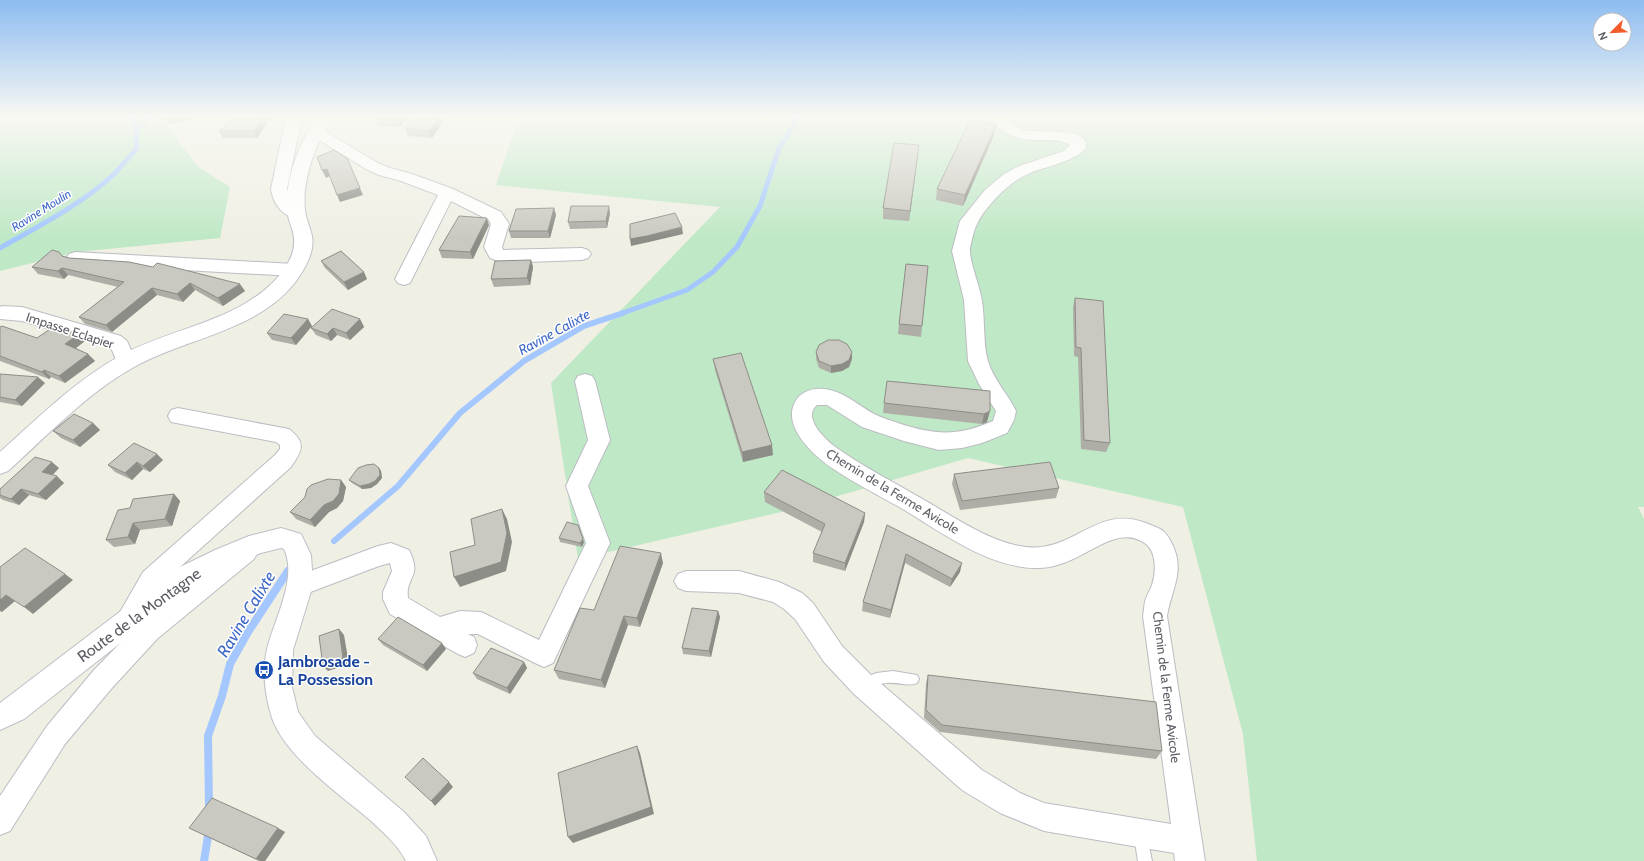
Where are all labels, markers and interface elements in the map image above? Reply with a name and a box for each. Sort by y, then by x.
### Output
north arrow [1592,12,1632,52]
text: N [1595,30,1611,42]
water label: Ravine Moulin [8,186,74,234]
water label: Ravine Calixte [515,305,594,359]
street label: Impasse Eclapier [24,308,117,352]
street label: Chemin de la Ferme Avicole [824,445,963,537]
street label: Route de la Montagne [74,564,204,666]
water label: Ravine Calixte [213,567,279,660]
street label: Chemin de la Ferme Avicole [1150,610,1184,764]
place label: Jambrosade - La Possession [277,652,373,689]
bus stop icon: Jambrosade - La Possession [253,659,275,681]

